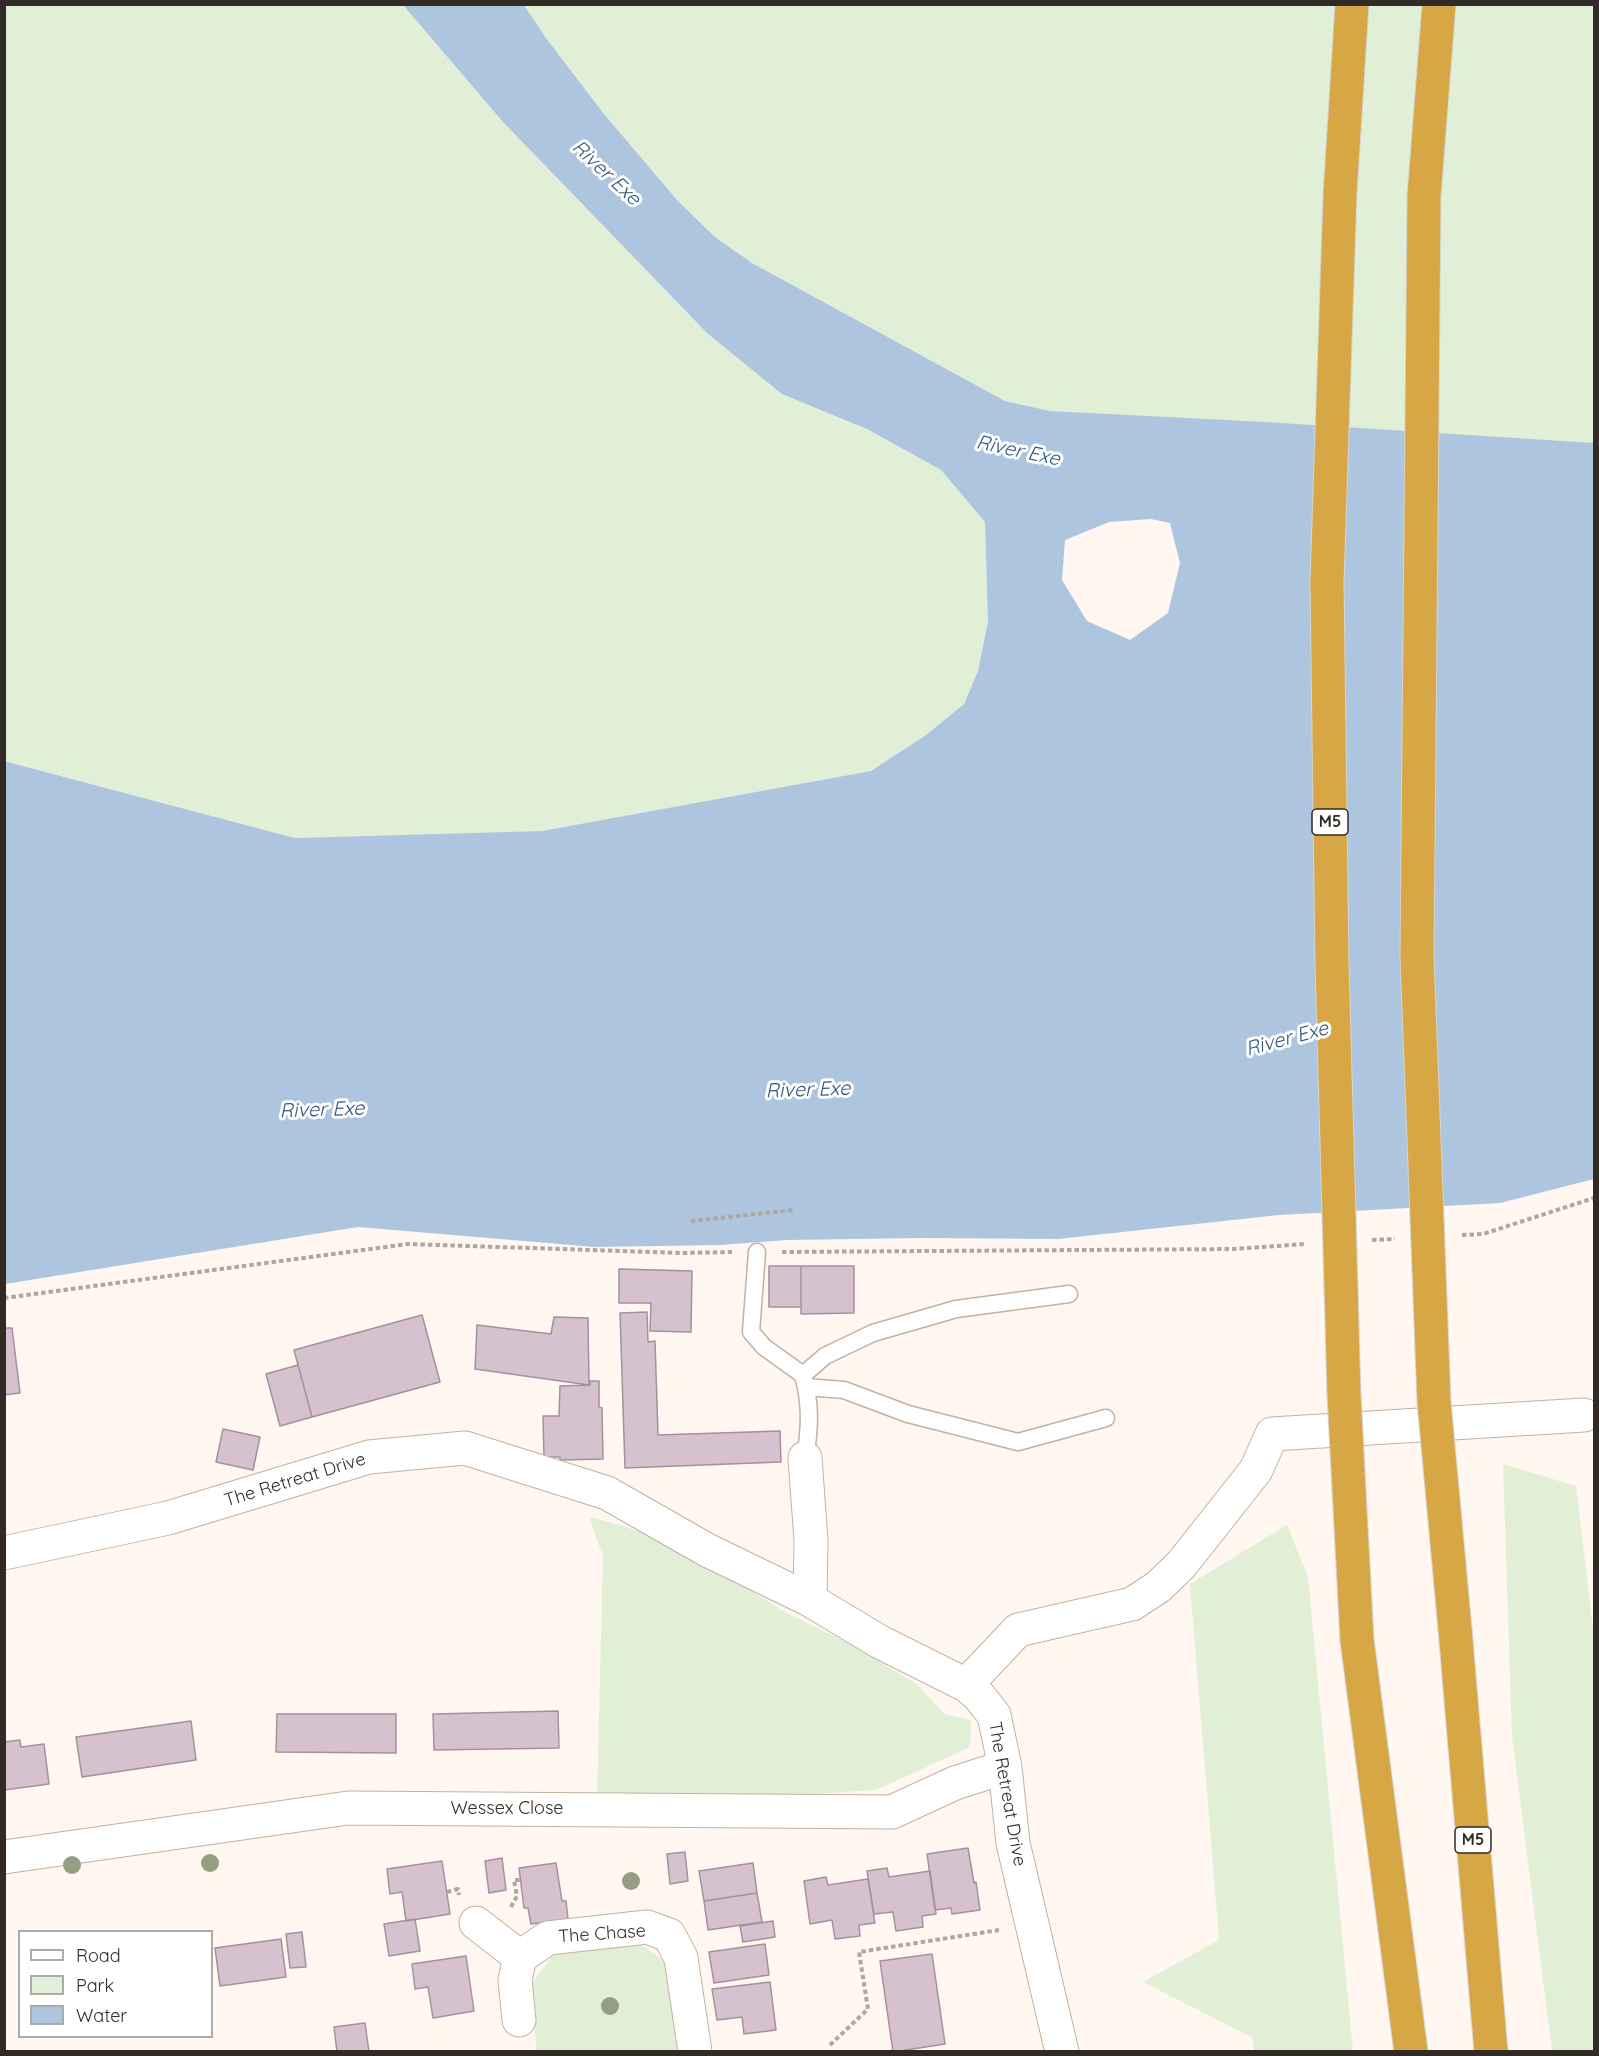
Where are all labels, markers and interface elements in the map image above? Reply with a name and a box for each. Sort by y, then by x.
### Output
water label: River Exe [567,135,645,211]
water label: River Exe [974,430,1062,472]
road number: M5 [1312,809,1348,835]
water label: River Exe [1243,1016,1331,1062]
water label: River Exe [765,1077,851,1103]
water label: River Exe [279,1097,365,1123]
street label: The Retreat Drive [222,1448,368,1512]
street label: The Retreat Drive [984,1720,1030,1868]
street label: Wessex Close [450,1798,564,1820]
road number: M5 [1455,1827,1491,1853]
street label: The Chase [558,1920,646,1948]
legend [18,1930,213,2038]
text: Road [76,1944,121,1967]
text: Park [76,1974,114,1997]
text: Water [76,2004,127,2027]

